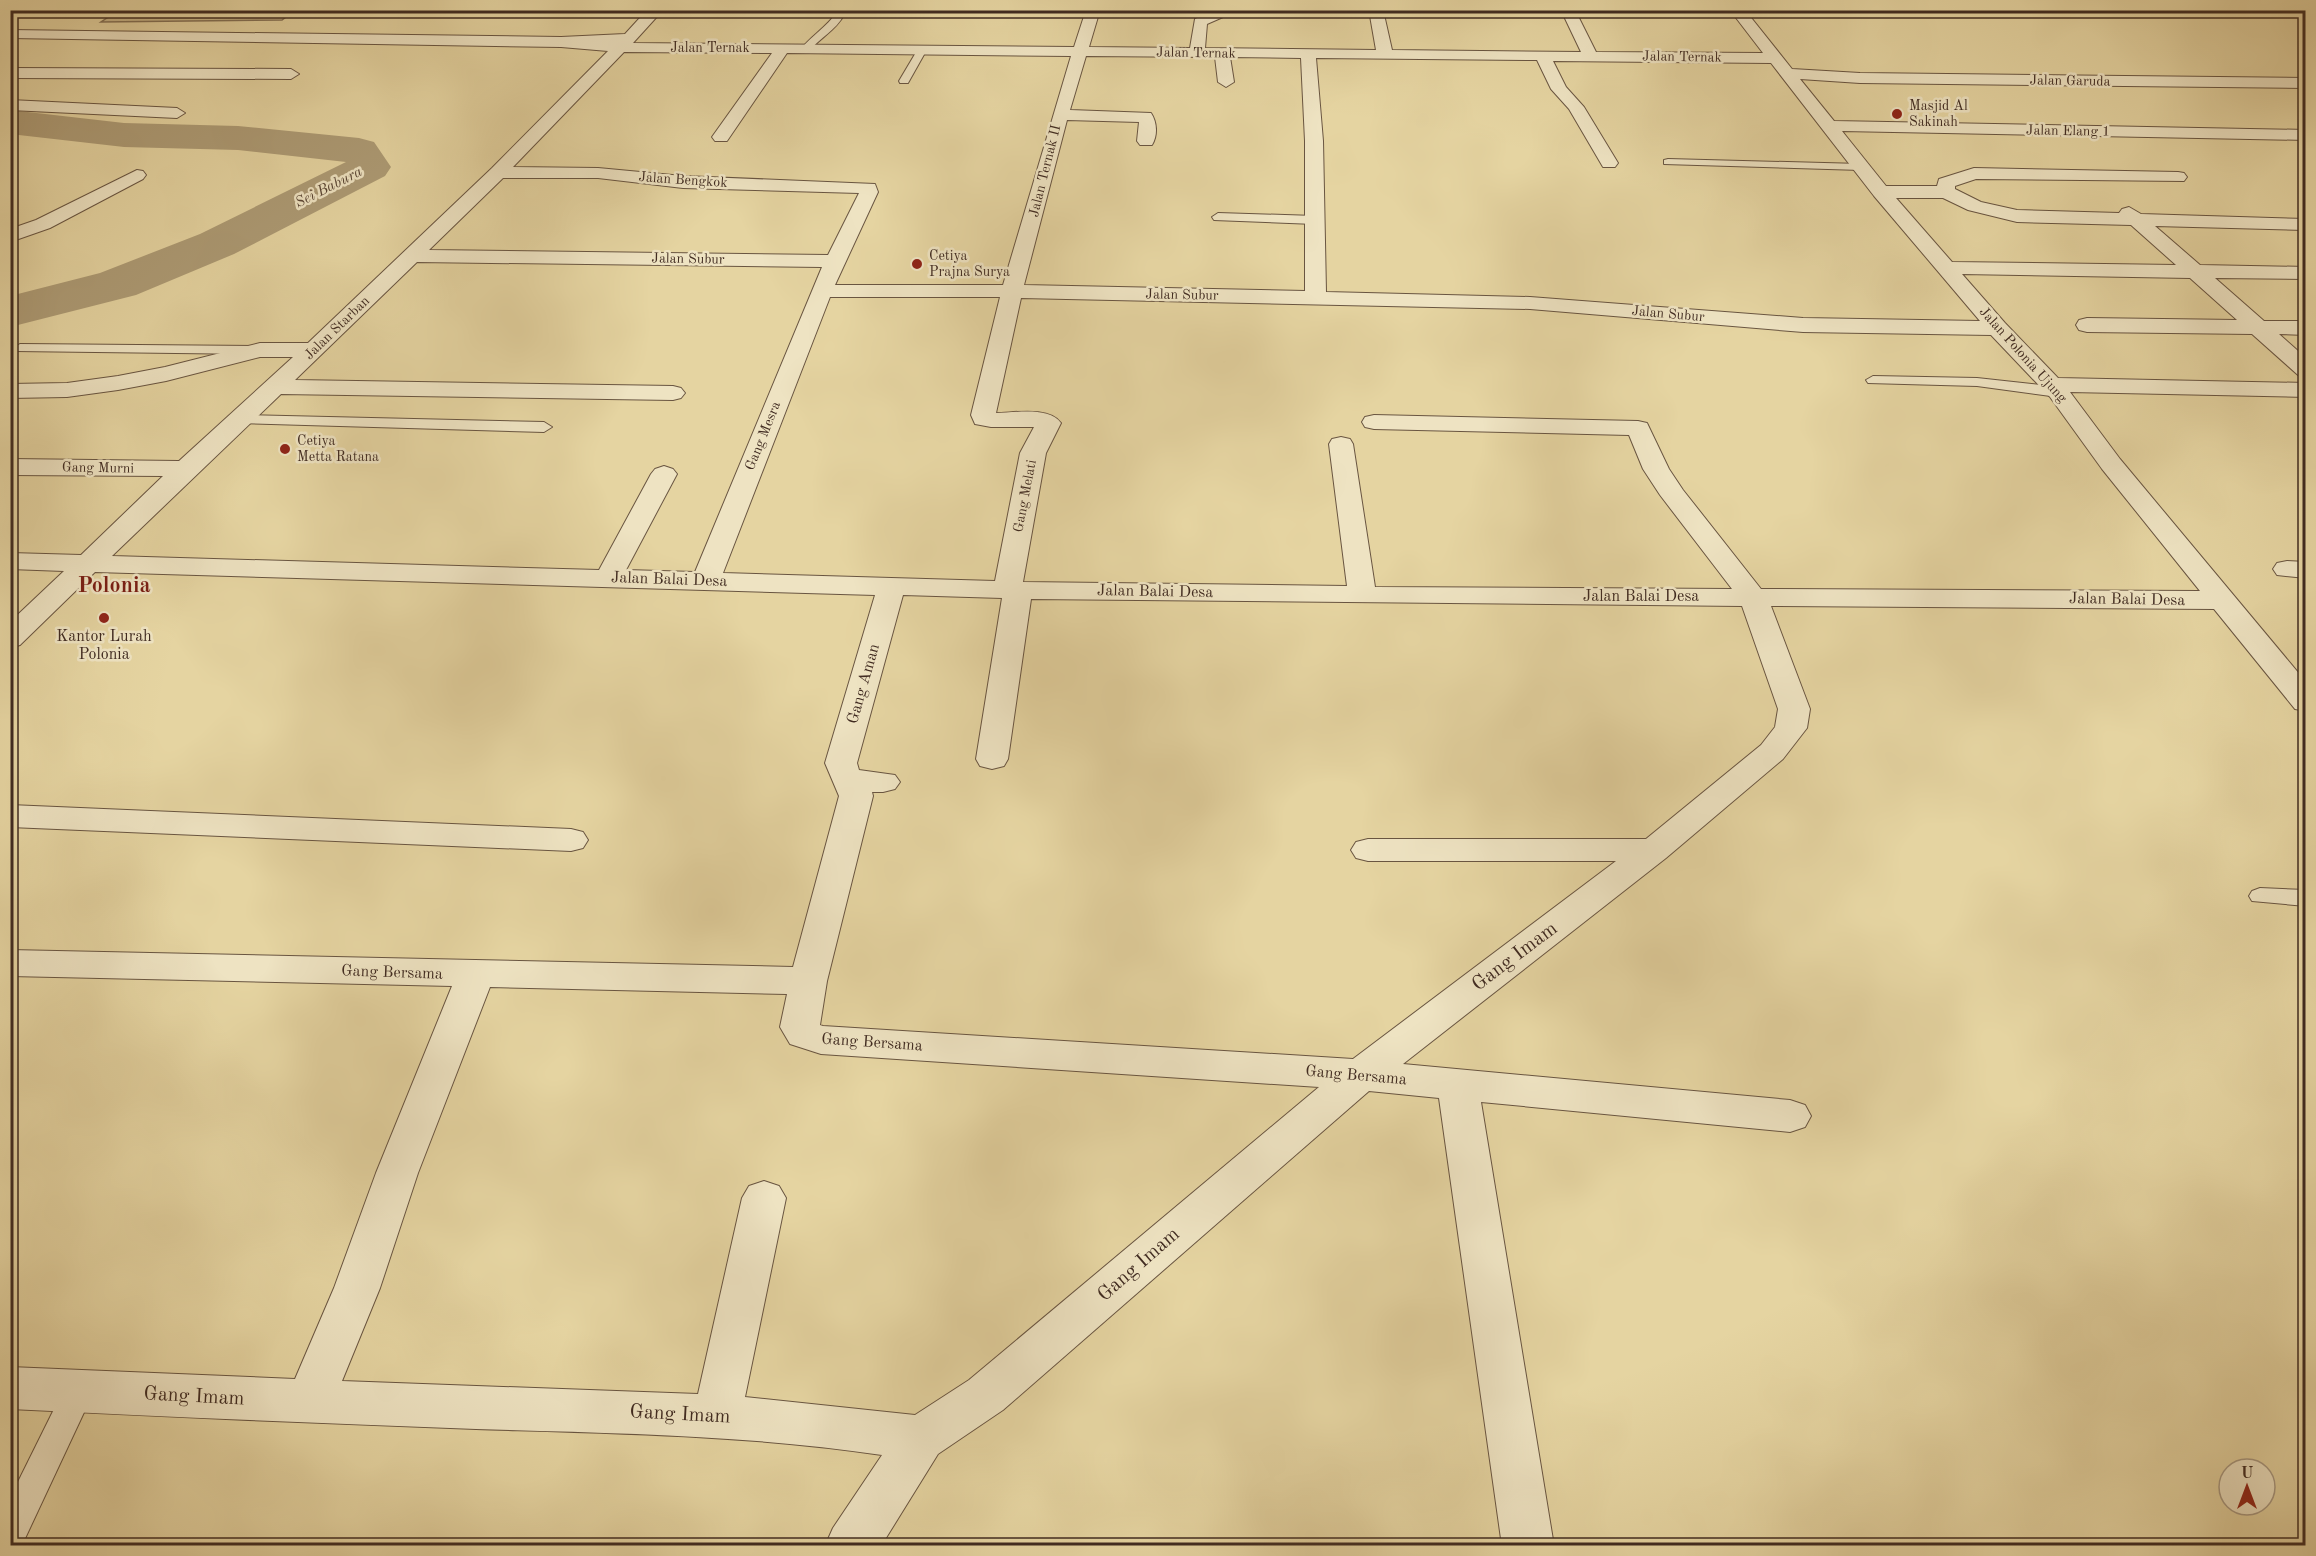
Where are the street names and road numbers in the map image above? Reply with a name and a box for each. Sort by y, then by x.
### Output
street label: Jalan Ternak [670,41,750,55]
street label: Jalan Ternak [1156,45,1236,61]
street label: Jalan Ternak [1642,49,1722,65]
street label: Jalan Garuda [2029,73,2111,89]
street label: Jalan Ternak II [1027,123,1063,219]
street label: Jalan Elang 1 [2026,123,2110,139]
street label: Jalan Bengkok [638,170,728,190]
street label: Jalan Subur [651,251,725,267]
street label: Jalan Subur [1145,287,1219,303]
street label: Jalan Starban [302,293,373,362]
street label: Jalan Subur [1631,304,1705,324]
street label: Jalan Polonia Ujung [1977,305,2070,406]
street label: Gang Mesra [743,399,783,472]
street label: Gang Melati [1011,458,1039,533]
street label: Gang Murni [62,460,134,476]
street label: Jalan Balai Desa [610,570,728,590]
street label: Jalan Balai Desa [1097,583,1213,601]
street label: Jalan Balai Desa [1583,589,1699,605]
street label: Jalan Balai Desa [2069,591,2185,609]
street label: Gang Aman [845,642,883,726]
street label: Gang Imam [1469,919,1561,995]
street label: Gang Bersama [341,963,443,983]
street label: Gang Bersama [821,1031,923,1055]
street label: Gang Bersama [1305,1064,1407,1088]
street label: Gang Imam [1094,1224,1184,1306]
street label: Gang Imam [143,1384,245,1410]
street label: Gang Imam [629,1402,731,1428]

